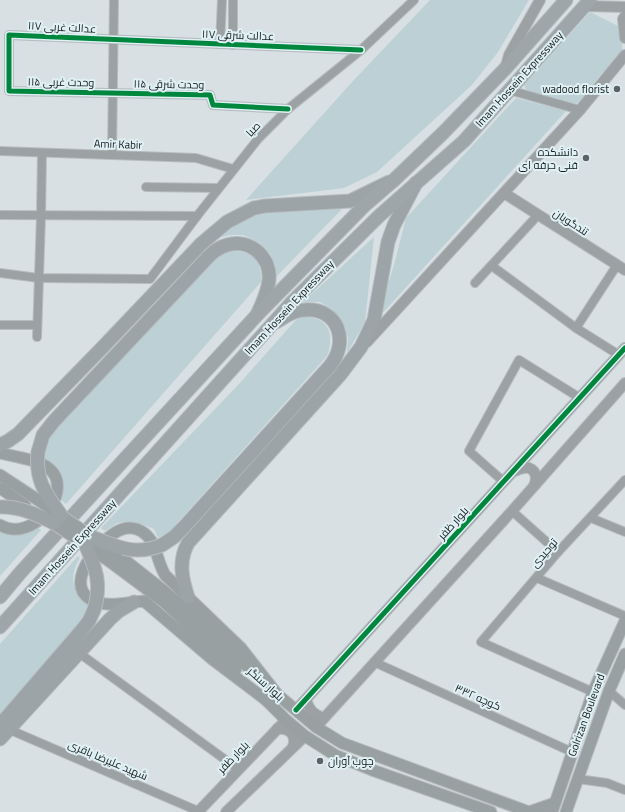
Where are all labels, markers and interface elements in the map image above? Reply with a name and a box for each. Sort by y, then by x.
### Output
street label: ۱۱۷ عدالت غربی [27,15,97,39]
street label: ۱۱۷ عدالت شرقی [202,24,274,46]
street label: Imam Hossein Expressway [470,26,568,132]
street label: ۱۱۵ وحدت غربی [27,71,95,93]
street label: ۱۱۵ وحدت شرقی [133,73,205,95]
place label: wadood florist [542,79,609,99]
marker: wadood florist [612,84,622,94]
street label: صبا [240,117,266,141]
street label: Amir Kabir [94,133,143,155]
place label: دانشکده فنی حرفه ای [518,142,578,175]
marker: دانشکده فنی حرفه ای [581,153,591,163]
street label: تندگویان [549,203,593,241]
street label: Imam Hossein Expressway [239,254,339,359]
street label: Imam Hossein Expressway [23,494,121,600]
street label: بلوار ظفر [432,502,474,545]
street label: توحیدی [525,533,563,573]
street label: بلوار سنگر [242,661,289,706]
street label: Golrizan Boulevard [562,671,610,759]
street label: کوچه ۳۳۲ [452,678,504,716]
street label: شهید علیرضا باقری [65,734,151,786]
street label: بلوار ظفر [211,736,254,779]
place label: چوب آوران [328,751,374,771]
marker: چوب آوران [315,756,325,766]

